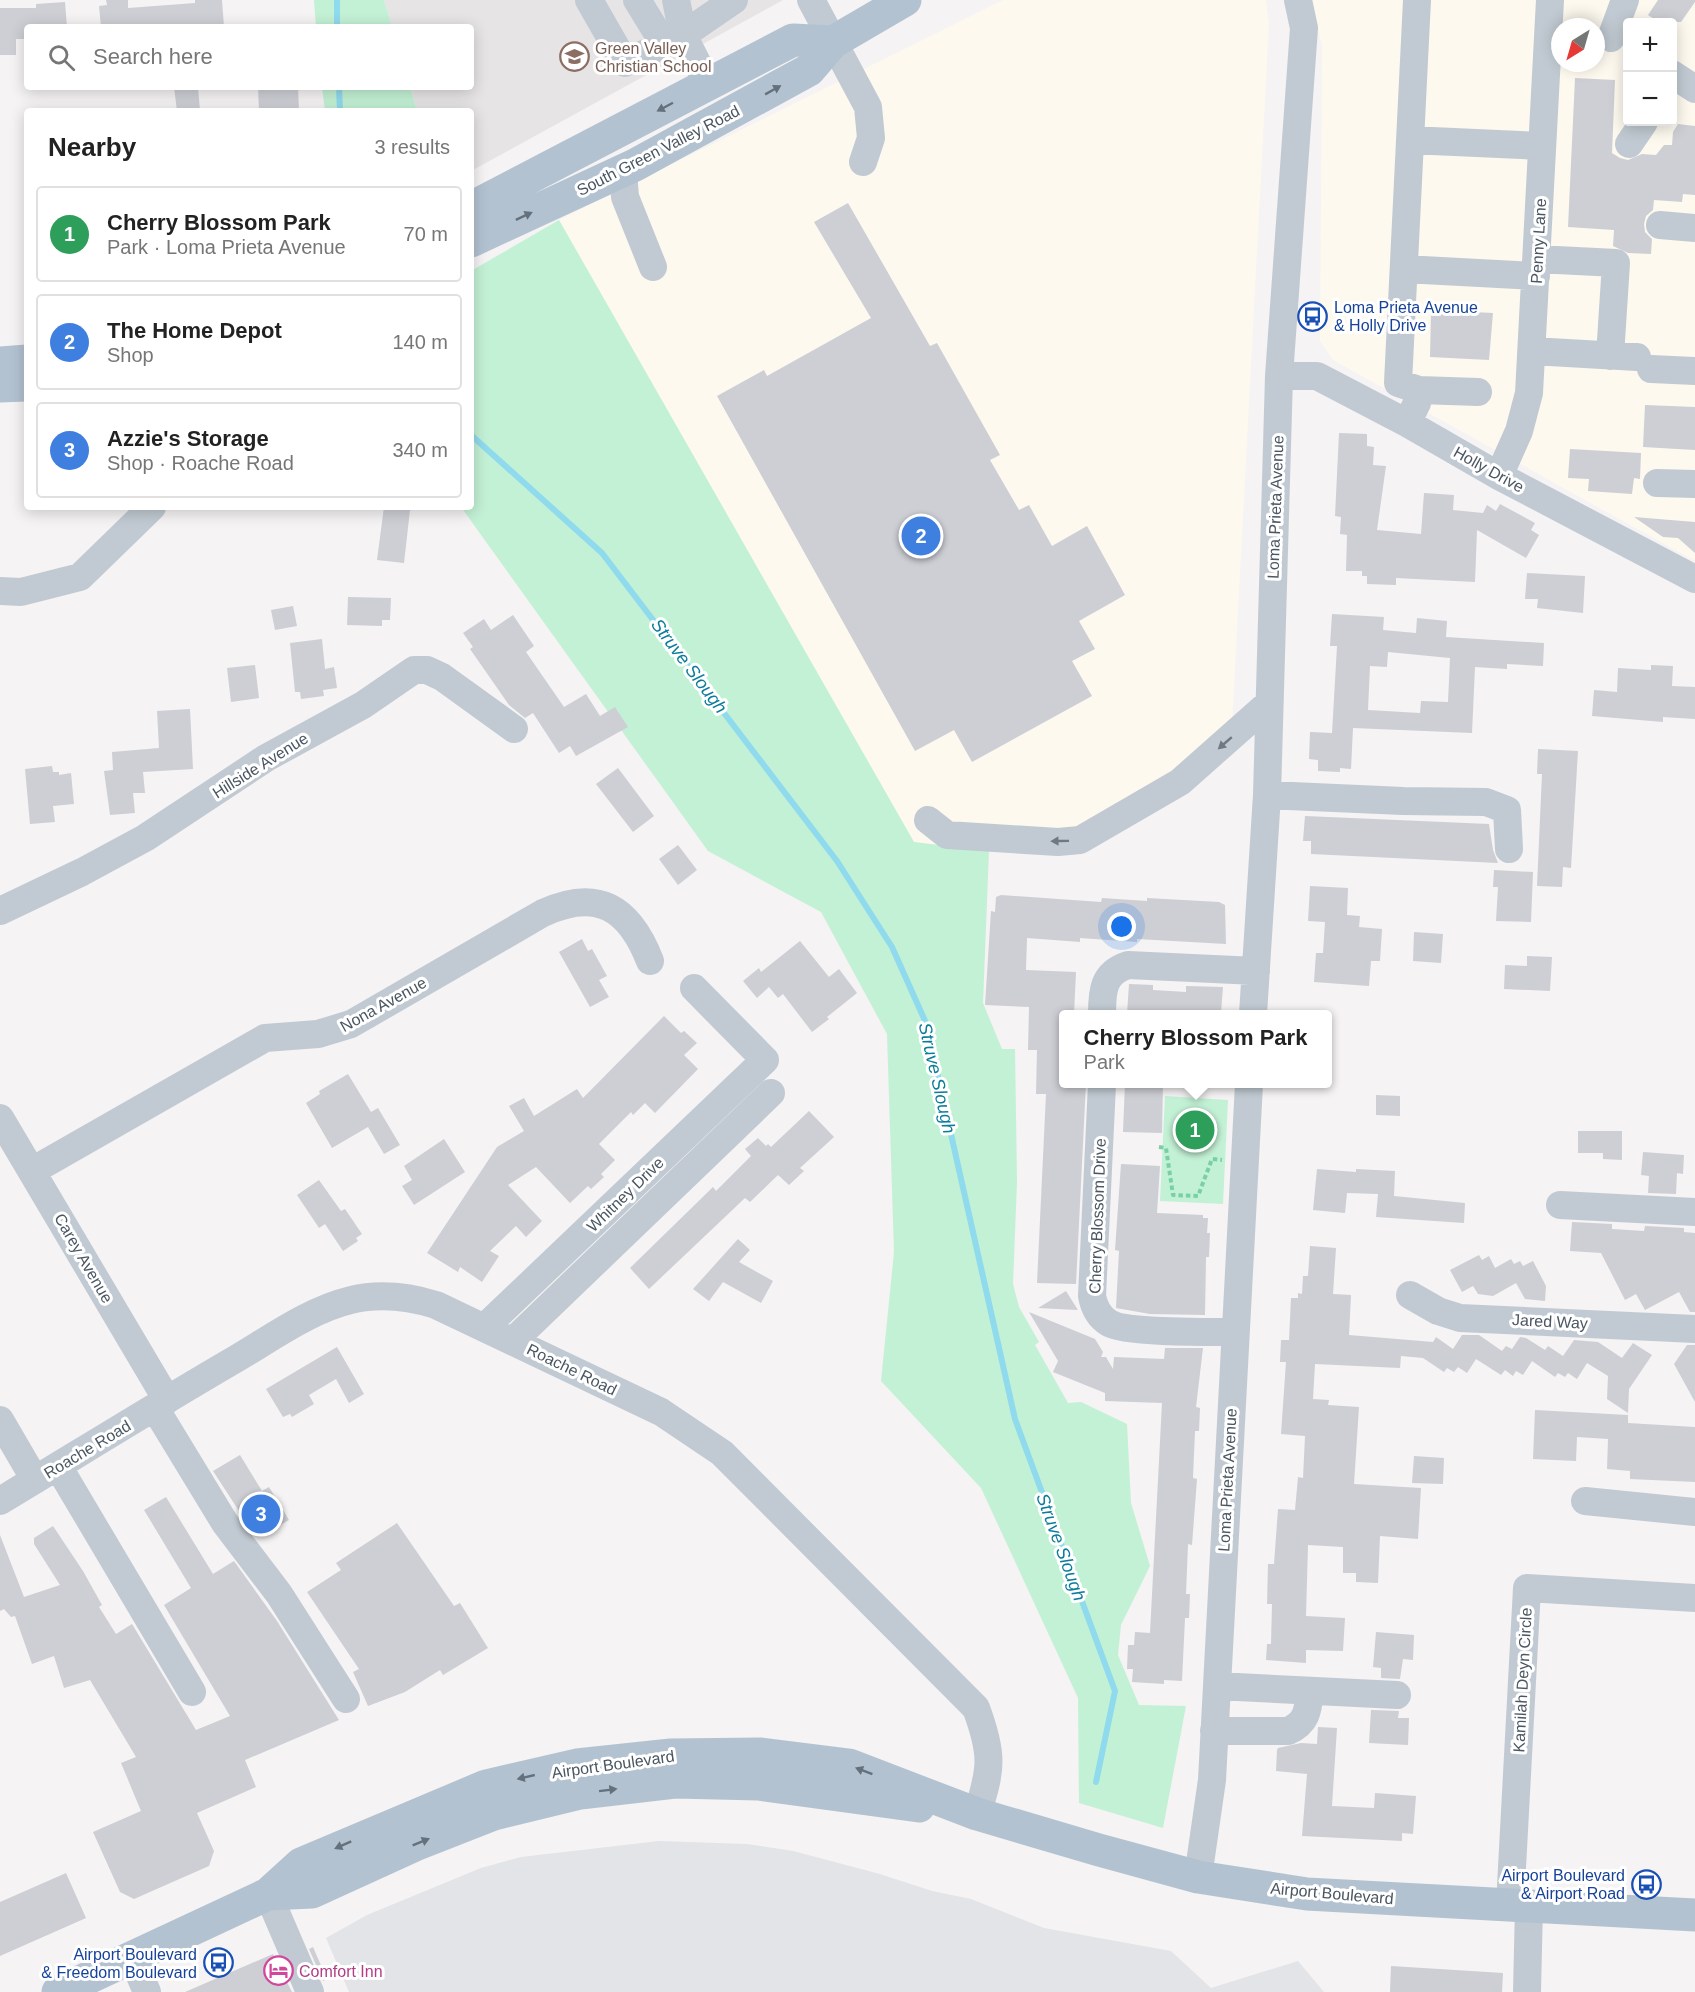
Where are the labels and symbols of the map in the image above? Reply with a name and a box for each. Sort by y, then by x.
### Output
north arrow [1551,18,1605,72]
place label: Green Valley Christian School [595,40,712,75]
school or university icon: Green Valley Christian School [558,41,590,73]
one-way arrow [765,85,782,95]
street label: South Green Valley Road [574,102,742,199]
one-way arrow [656,102,673,112]
street label: Penny Lane [1528,198,1549,284]
one-way arrow [516,212,533,221]
place label: Loma Prieta Avenue & Holly Drive [1334,299,1478,334]
bus stop icon: Loma Prieta Avenue & Holly Drive [1297,300,1329,332]
street label: Loma Prieta Avenue [1264,435,1287,579]
street label: Holly Drive [1451,443,1527,496]
pin: 2 [902,514,940,558]
water label: Struve Slough [647,615,731,717]
street label: Hillside Avenue [209,729,311,802]
one-way arrow [1217,736,1232,750]
one-way arrow [1051,837,1070,846]
your location [1107,912,1136,941]
street label: Nona Avenue [337,974,429,1035]
water label: Struve Slough [915,1021,959,1135]
pin: 1 [1176,1108,1214,1152]
street label: Cherry Blossom Drive [1086,1138,1109,1294]
street label: Whitney Drive [584,1154,667,1235]
street label: Carey Avenue [51,1211,116,1306]
street label: Jared Way [1512,1311,1588,1332]
street label: Roache Road [524,1340,619,1399]
street label: Loma Prieta Avenue [1215,1408,1240,1552]
street label: Roache Road [41,1417,134,1482]
water label: Struve Slough [1032,1490,1090,1604]
pin: 3 [242,1492,280,1537]
street label: Kamilah Deyn Circle [1510,1607,1535,1753]
street label: Airport Boulevard [551,1747,675,1782]
one-way arrow [855,1766,873,1775]
one-way arrow [516,1773,535,1783]
one-way arrow [598,1785,617,1795]
one-way arrow [412,1837,430,1846]
one-way arrow [334,1840,352,1850]
place label: Airport Boulevard & Airport Road [1501,1867,1625,1902]
bus stop icon: Airport Boulevard & Airport Road [1630,1868,1662,1900]
street label: Airport Boulevard [1270,1880,1394,1907]
place label: Airport Boulevard & Freedom Boulevard [41,1946,197,1981]
bus stop icon: Airport Boulevard & Freedom Boulevard [202,1947,234,1979]
hotel icon: Comfort Inn [262,1955,294,1987]
place label: Comfort Inn [299,1963,383,1980]

